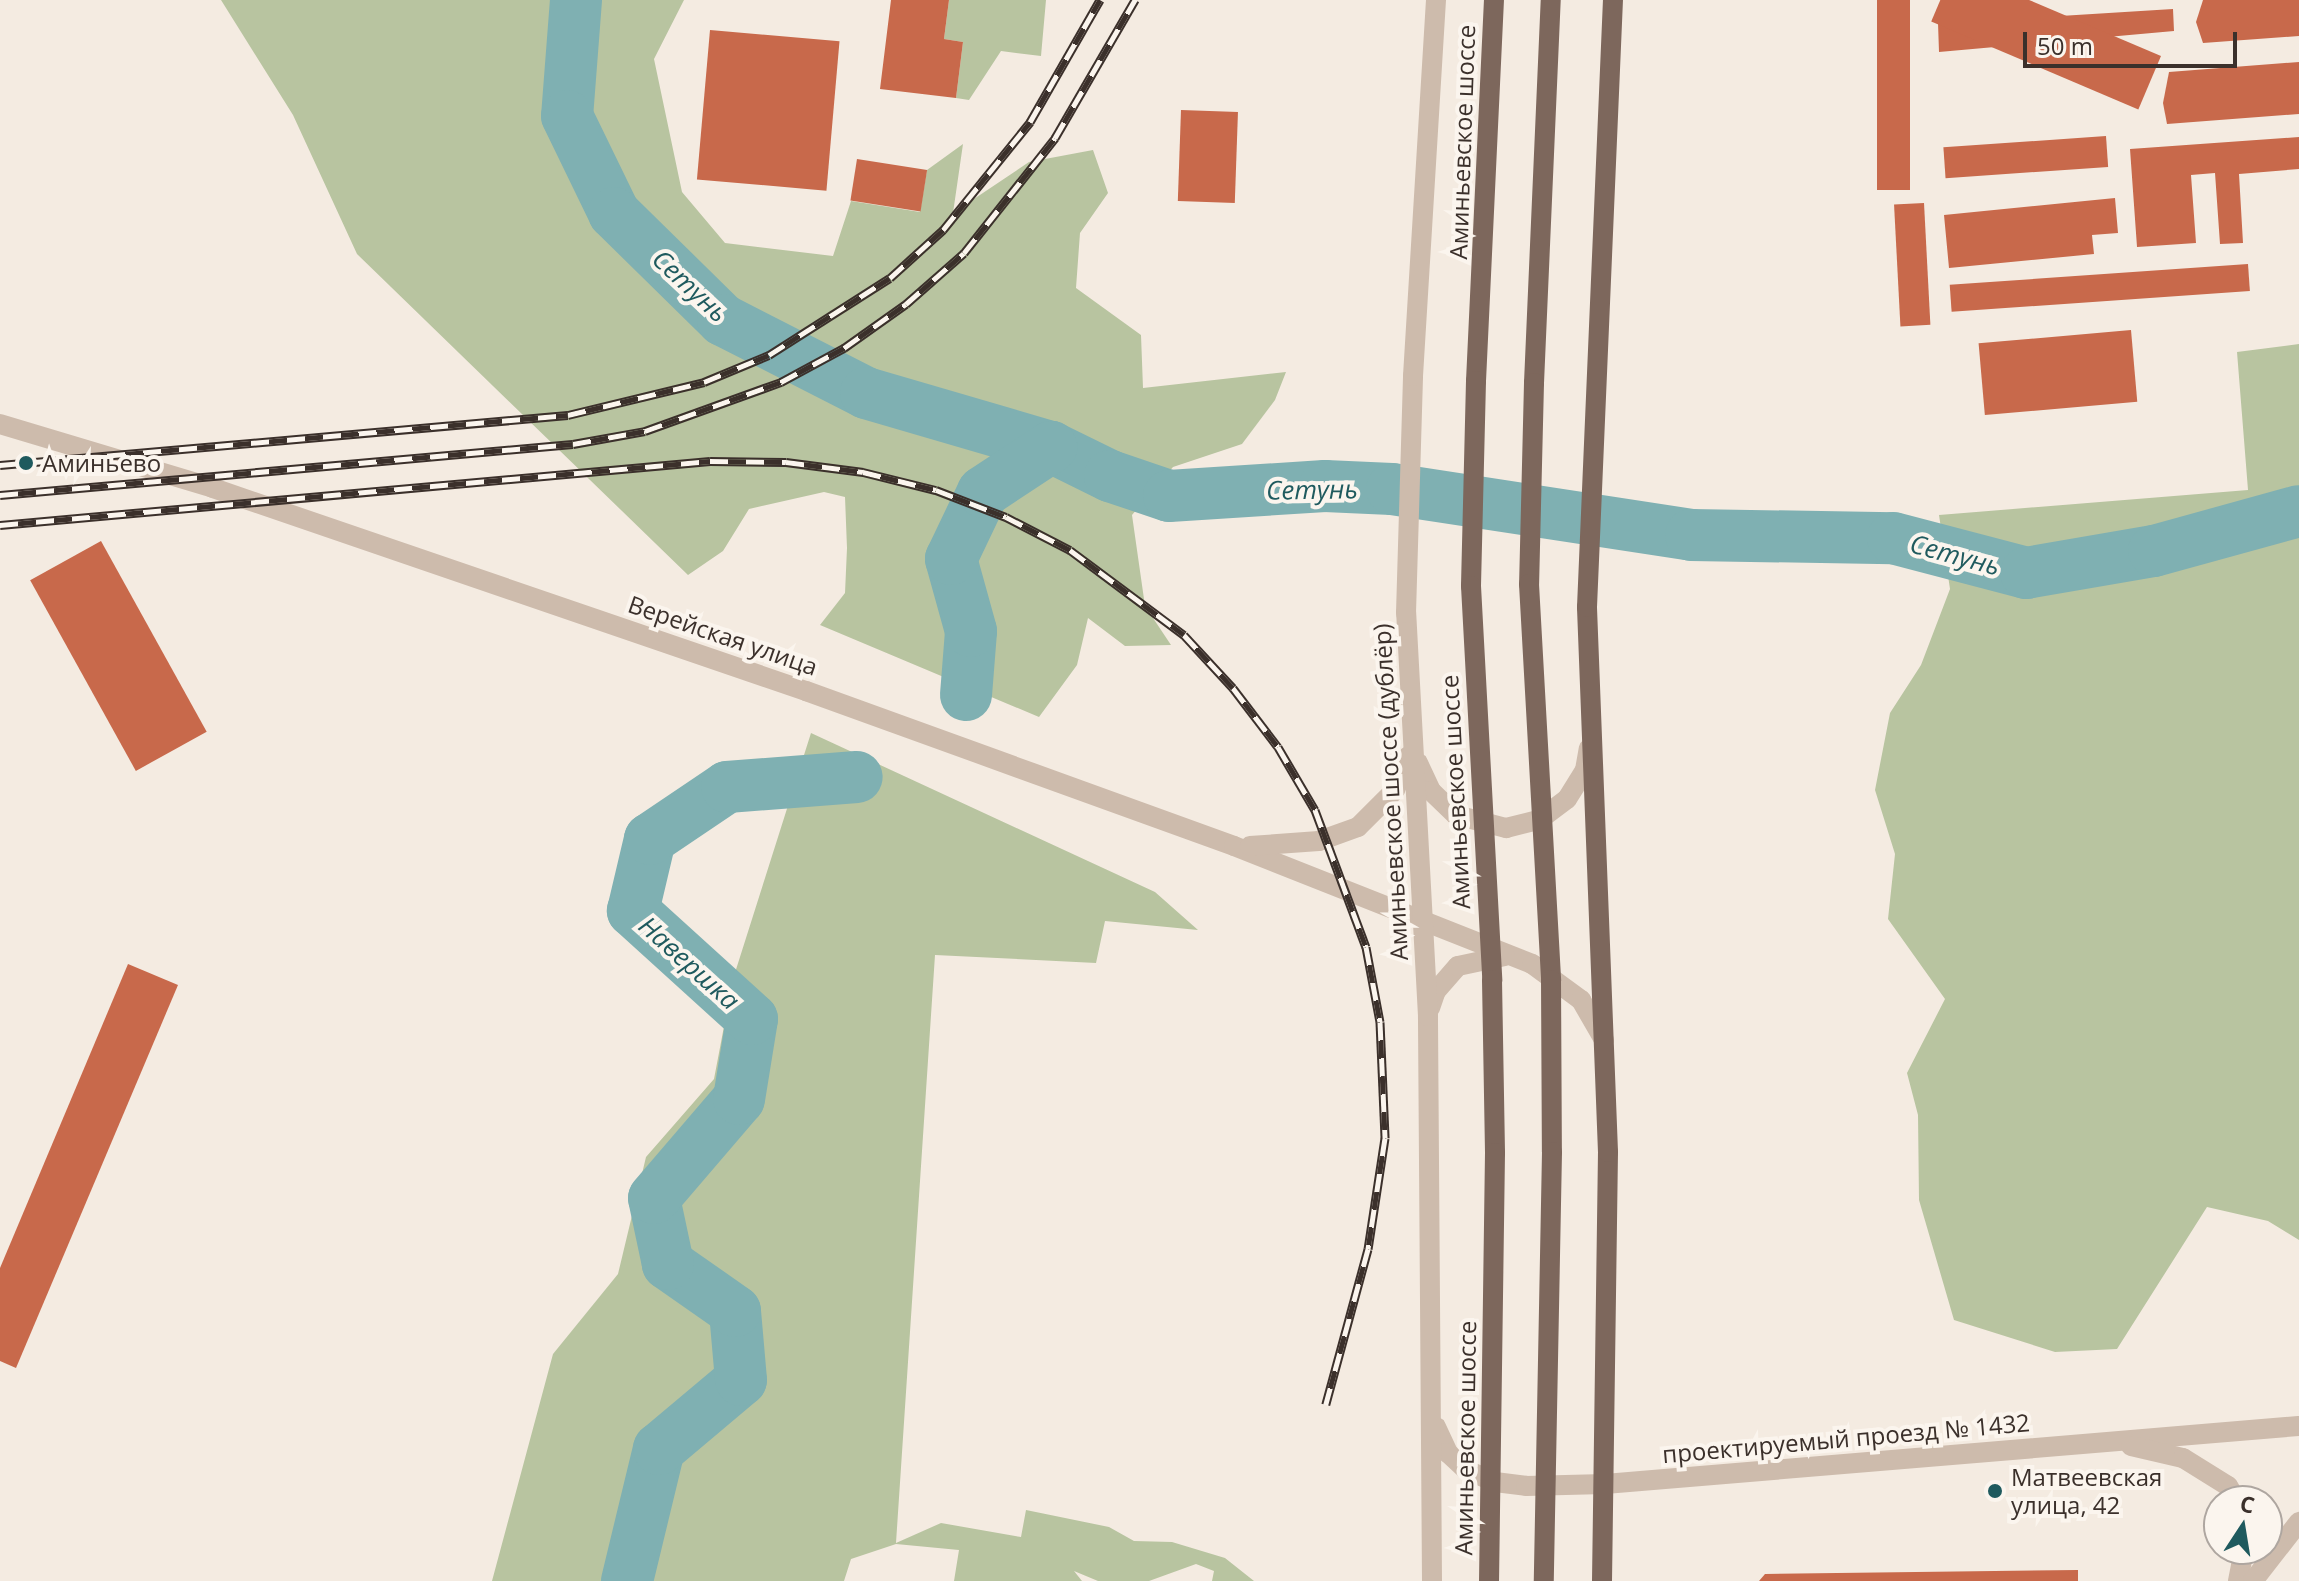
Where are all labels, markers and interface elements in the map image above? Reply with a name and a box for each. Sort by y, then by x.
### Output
scale bar [2027,16,2241,66]
street label: Аминьевское шоссе [1444,24,1480,260]
text: 50 m [2037,29,2093,62]
water label: Сетунь [646,243,734,329]
place label: Аминьево [42,449,161,477]
marker: Аминьево [17,454,35,472]
water label: Сетунь [1266,474,1358,506]
water label: Сетунь [1907,528,2003,582]
street label: Верейская улица [624,589,822,681]
street label: Аминьевское шоссе (дублёр) [1367,623,1413,961]
street label: Аминьевское шоссе [1434,674,1476,910]
water label: Навершка [632,910,746,1016]
street label: Аминьевское шоссе [1449,1320,1481,1556]
street label: проектируемый проезд № 1432 [1661,1408,2031,1468]
place label: Матвеевская улица, 42 [2011,1463,2162,1519]
marker: Матвеевская улица, 42 [1986,1482,2004,1500]
north arrow [2203,1485,2283,1565]
text: С [2238,1487,2258,1520]

